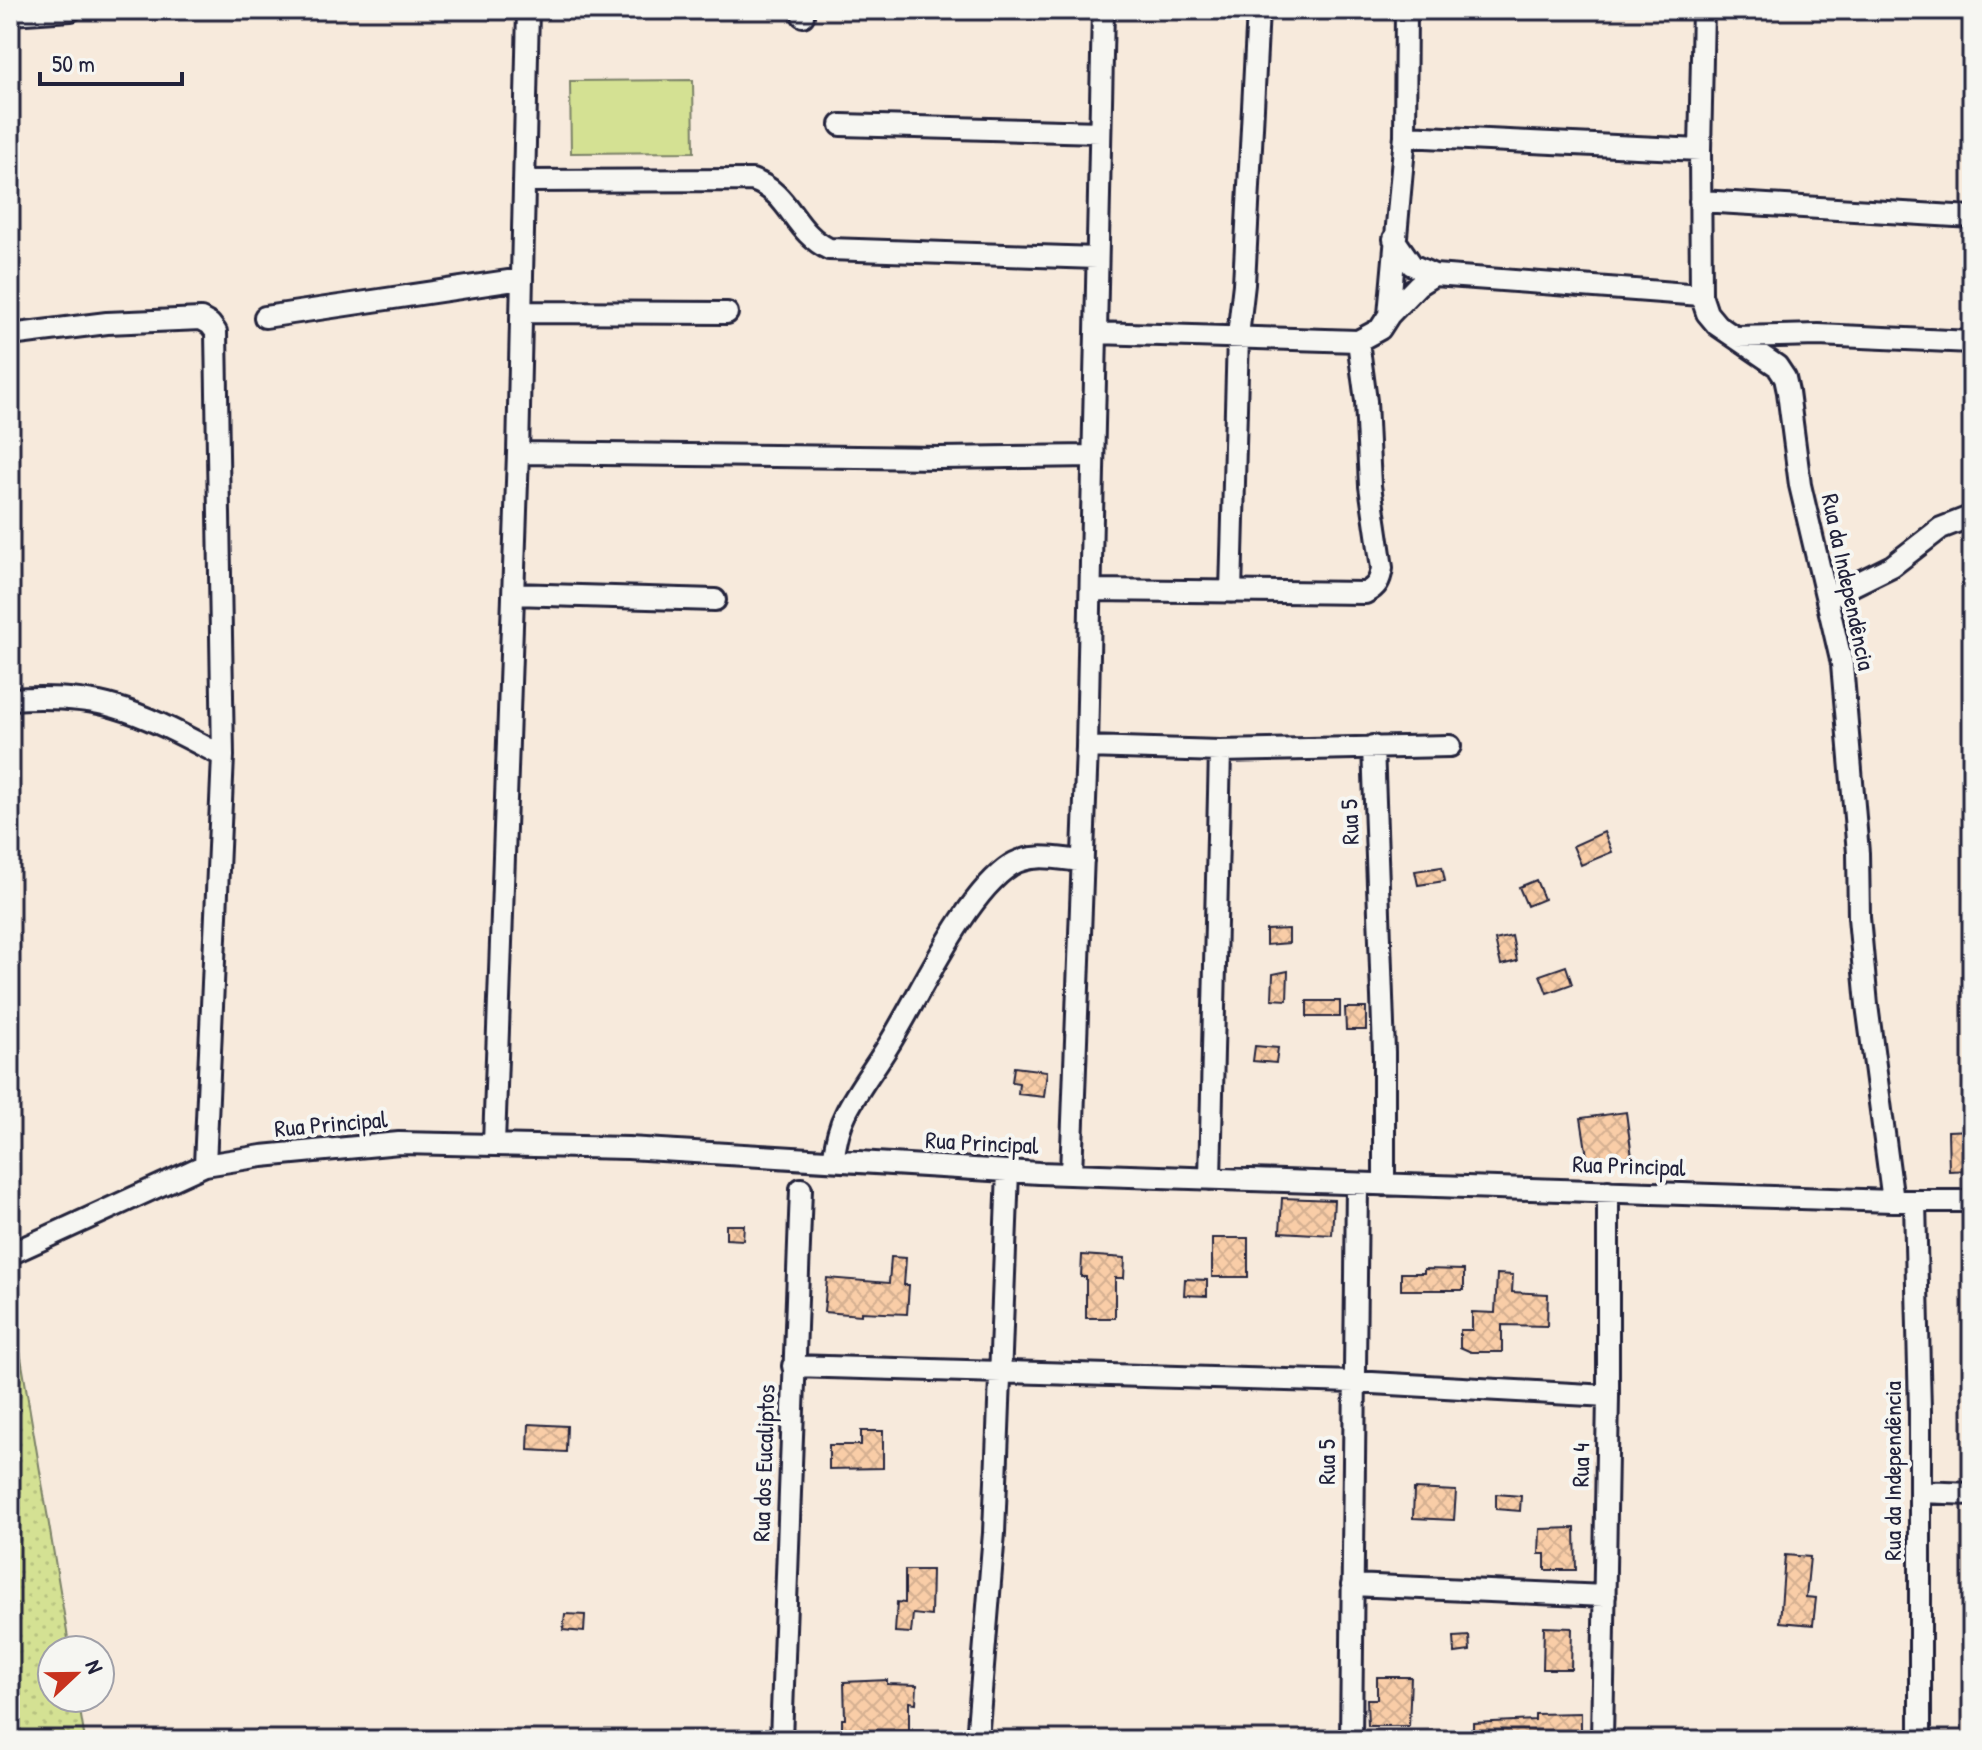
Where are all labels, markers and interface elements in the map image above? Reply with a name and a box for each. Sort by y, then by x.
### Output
scale bar [40,36,182,86]
text: 50 m [52,47,95,79]
street label: Rua da Independência [1815,491,1883,673]
street label: Rua 5 [1332,799,1366,845]
street label: Rua Principal [273,1102,389,1144]
street label: Rua Principal [925,1123,1040,1161]
street label: Rua Principal [1572,1147,1687,1183]
street label: Rua da Independência [1876,1381,1908,1561]
street label: Rua dos Eucaliptos [744,1384,782,1542]
street label: Rua 5 [1310,1439,1342,1485]
street label: Rua 4 [1564,1442,1596,1487]
north arrow [36,1634,116,1714]
text: N [78,1655,111,1678]

